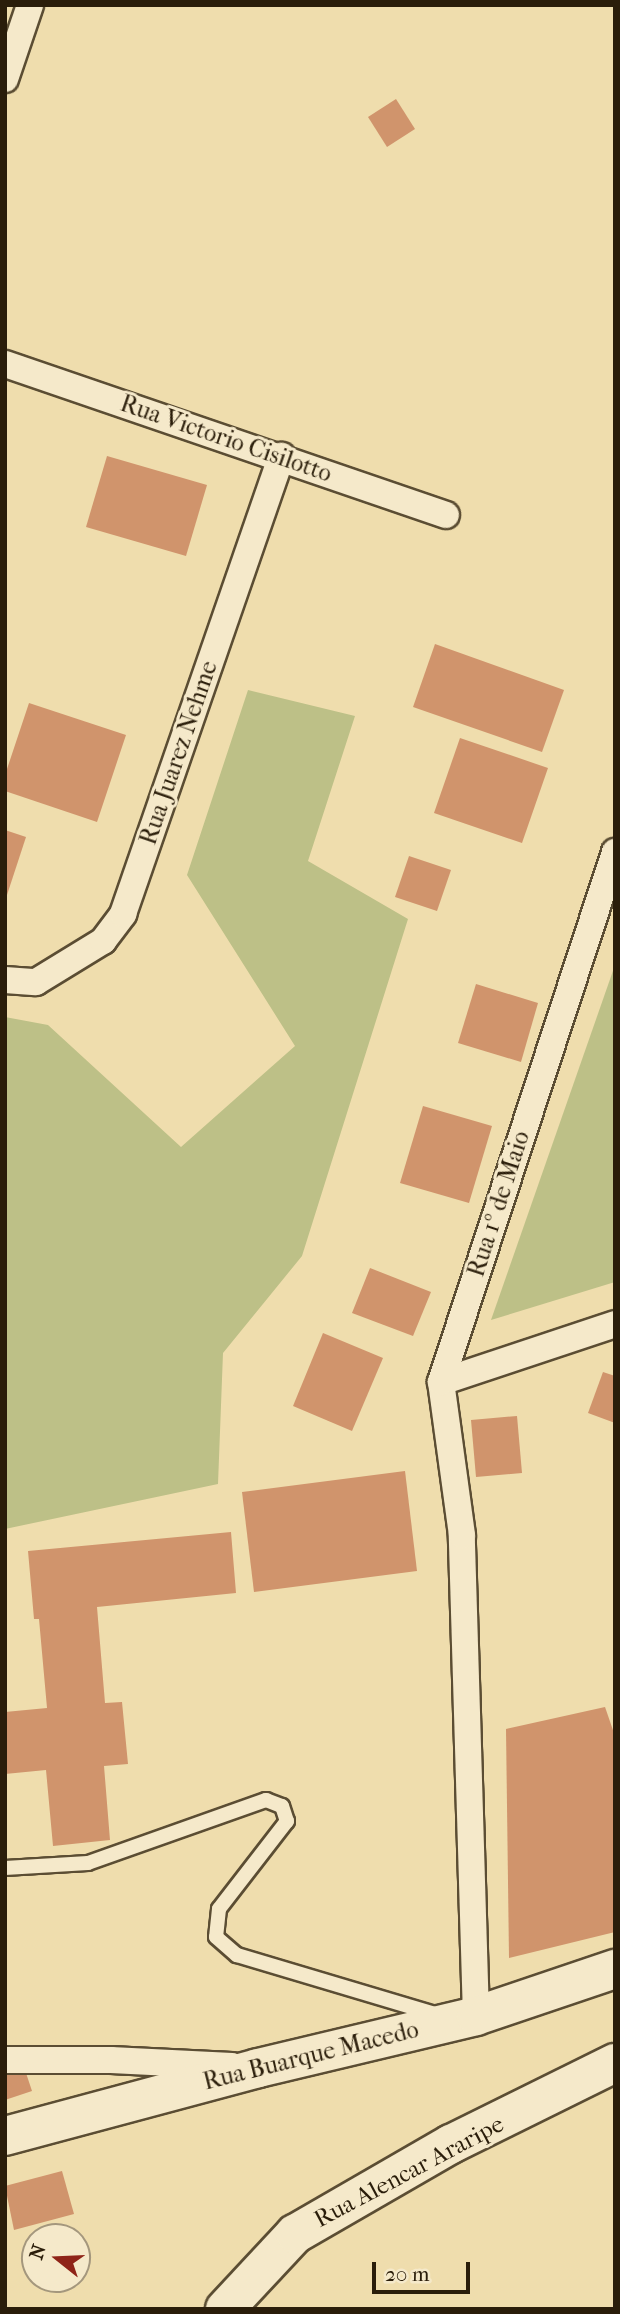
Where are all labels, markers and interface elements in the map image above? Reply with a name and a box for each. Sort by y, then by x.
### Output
street label: Rua Victorio Cisilotto [116,389,336,489]
street label: Rua Juarez Nehme [134,657,224,849]
street label: Rua 1º de Maio [462,1127,536,1281]
street label: Rua Buarque Macedo [200,2015,422,2097]
street label: Rua Alencar Araripe [309,2110,509,2234]
north arrow [21,2223,91,2293]
text: N [25,2242,51,2262]
scale bar [375,2248,473,2292]
text: 20 m [385,2262,429,2286]

